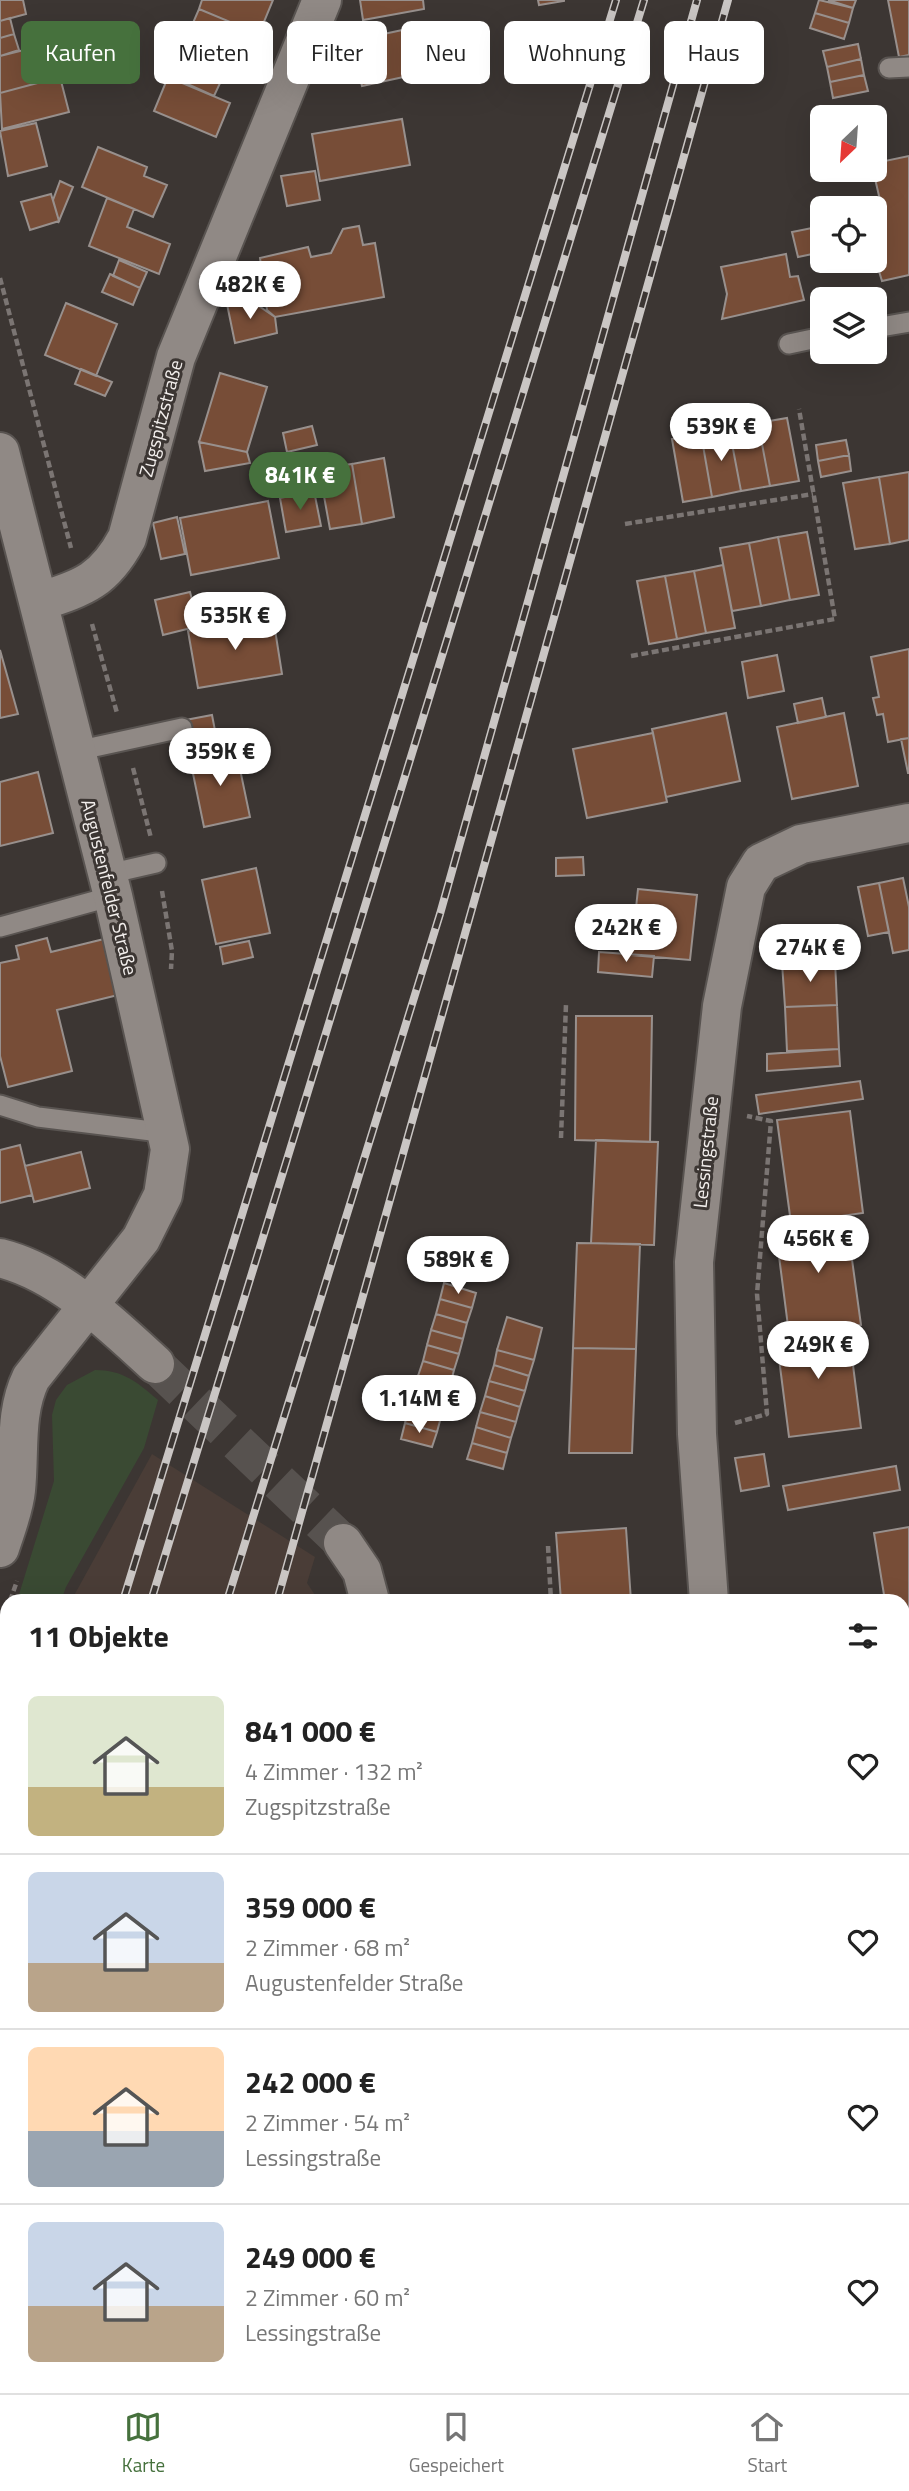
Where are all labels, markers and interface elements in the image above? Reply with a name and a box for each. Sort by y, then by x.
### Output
chip: Kaufen [21,21,140,84]
chip: Mieten [154,21,273,84]
chip: Filter [287,21,387,84]
chip: Neu [401,21,490,84]
chip: Wohnung [504,21,650,84]
chip: Haus [664,21,764,84]
north arrow [810,105,887,182]
map controls [810,105,887,364]
button: locate [810,196,887,273]
pin: 482K € [193,262,307,321]
text: 482K € [215,266,285,301]
button: layers [810,287,887,364]
street label: Zugspitzstraße [130,356,190,480]
pin: 539K € [664,404,778,463]
text: 539K € [686,408,756,443]
pin: 841K € [243,452,357,512]
text: 841K € [265,457,335,492]
pin: 535K € [178,592,292,652]
text: 535K € [200,597,270,632]
pin: 359K € [163,728,277,788]
text: 359K € [185,733,255,768]
street label: Augustenfelder Straße [74,796,146,978]
pin: 242K € [569,904,683,964]
text: 242K € [591,909,661,944]
pin: 274K € [753,925,867,984]
text: 274K € [775,929,845,964]
street label: Lessingstraße [685,1095,725,1209]
pin: 456K € [761,1216,875,1275]
text: 456K € [783,1220,853,1255]
pin: 589K € [401,1236,515,1296]
text: 589K € [423,1241,493,1276]
pin: 249K € [761,1322,875,1381]
text: 249K € [783,1326,853,1361]
pin: 1.14M € [354,1376,484,1435]
text: 1.14M € [378,1380,460,1415]
text: 11 Objekte [28,1613,169,1659]
icon: filters [844,1617,882,1655]
text: 841 000 € [245,1708,376,1754]
icon: home [84,1724,168,1808]
icon: heart [844,1747,882,1785]
text: 4 Zimmer · 132 m² [245,1754,423,1789]
text: Zugspitzstraße [245,1789,391,1824]
text: 359 000 € [245,1884,376,1930]
icon: home [84,1900,168,1984]
icon: heart [844,1923,882,1961]
text: 2 Zimmer · 68 m² [245,1930,410,1965]
text: Augustenfelder Straße [245,1965,463,2000]
text: 242 000 € [245,2059,376,2105]
icon: home [84,2075,168,2159]
icon: heart [844,2098,882,2136]
text: 2 Zimmer · 54 m² [245,2105,410,2140]
text: Lessingstraße [245,2140,381,2175]
text: 249 000 € [245,2234,376,2280]
icon: home [84,2250,168,2334]
icon: heart [844,2273,882,2311]
text: 2 Zimmer · 60 m² [245,2280,410,2315]
text: Lessingstraße [245,2315,381,2350]
tab: Karte [122,2408,165,2479]
tab: Gespeichert [409,2408,504,2479]
tab: Start [748,2408,787,2479]

